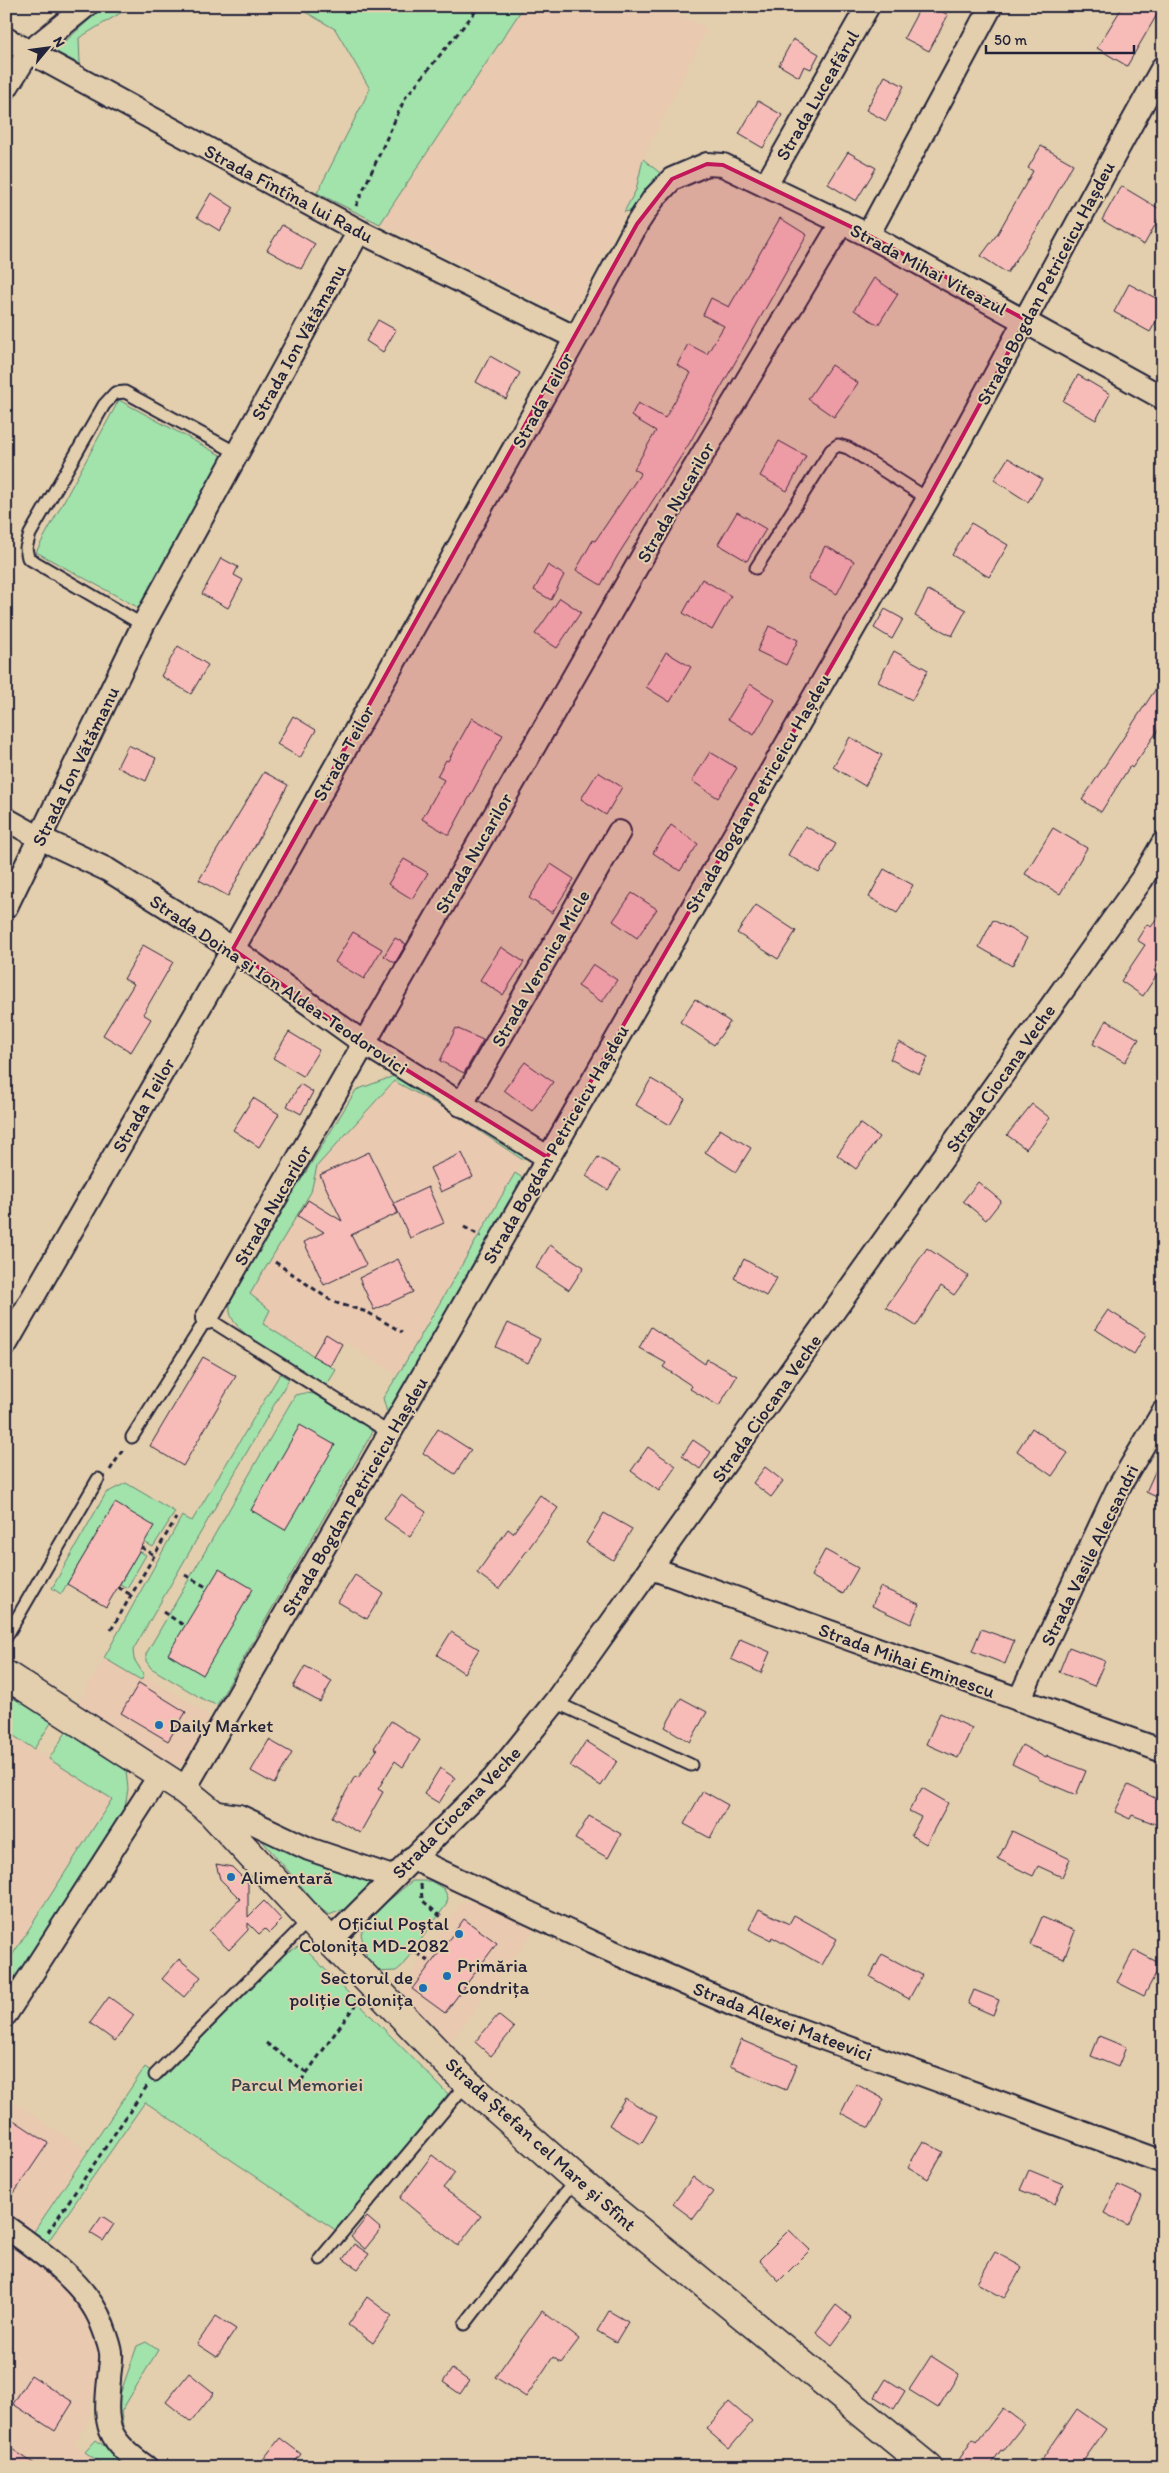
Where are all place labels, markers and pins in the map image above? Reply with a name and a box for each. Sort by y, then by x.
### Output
place label: Daily Market [169,1714,273,1737]
marker: Daily Market [153,1719,165,1731]
place label: Alimentară [241,1866,333,1889]
marker: Alimentară [225,1871,237,1883]
place label: Oficiul Poștal Colonița MD-2082 [299,1912,450,1957]
marker: Oficiul Poștal Colonița MD-2082 [453,1928,465,1940]
place label: Primăria Condrița [457,1954,529,1999]
place label: Sectorul de poliție Colonița [289,1966,413,2011]
marker: Primăria Condrița [441,1970,453,1982]
marker: Sectorul de poliție Colonița [417,1982,429,1994]

